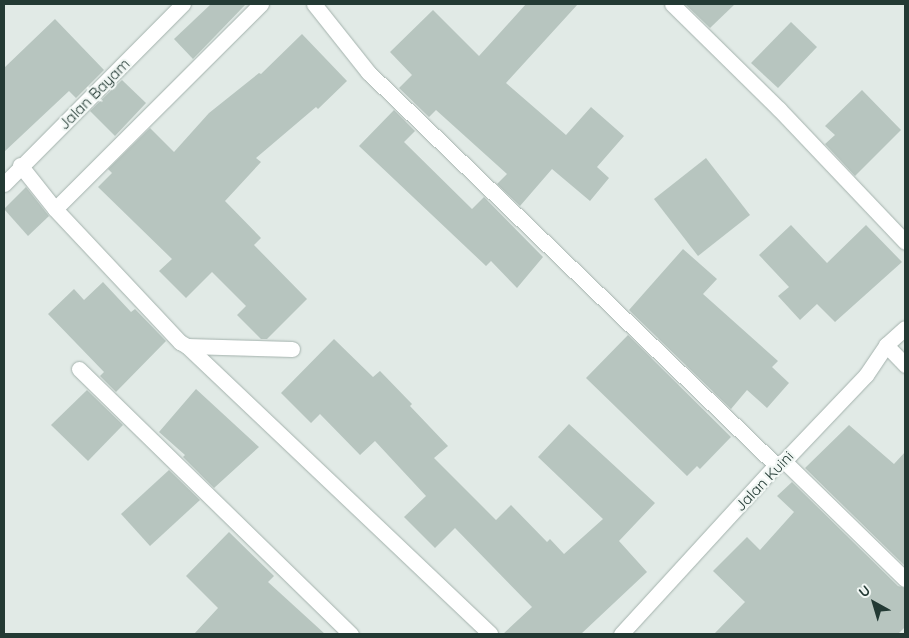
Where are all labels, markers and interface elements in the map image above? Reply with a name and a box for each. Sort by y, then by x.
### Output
street label: Jalan Bayam [55,55,133,133]
street label: Jalan Kuini [731,447,797,515]
north arrow [849,578,899,628]
text: U [855,581,874,601]

